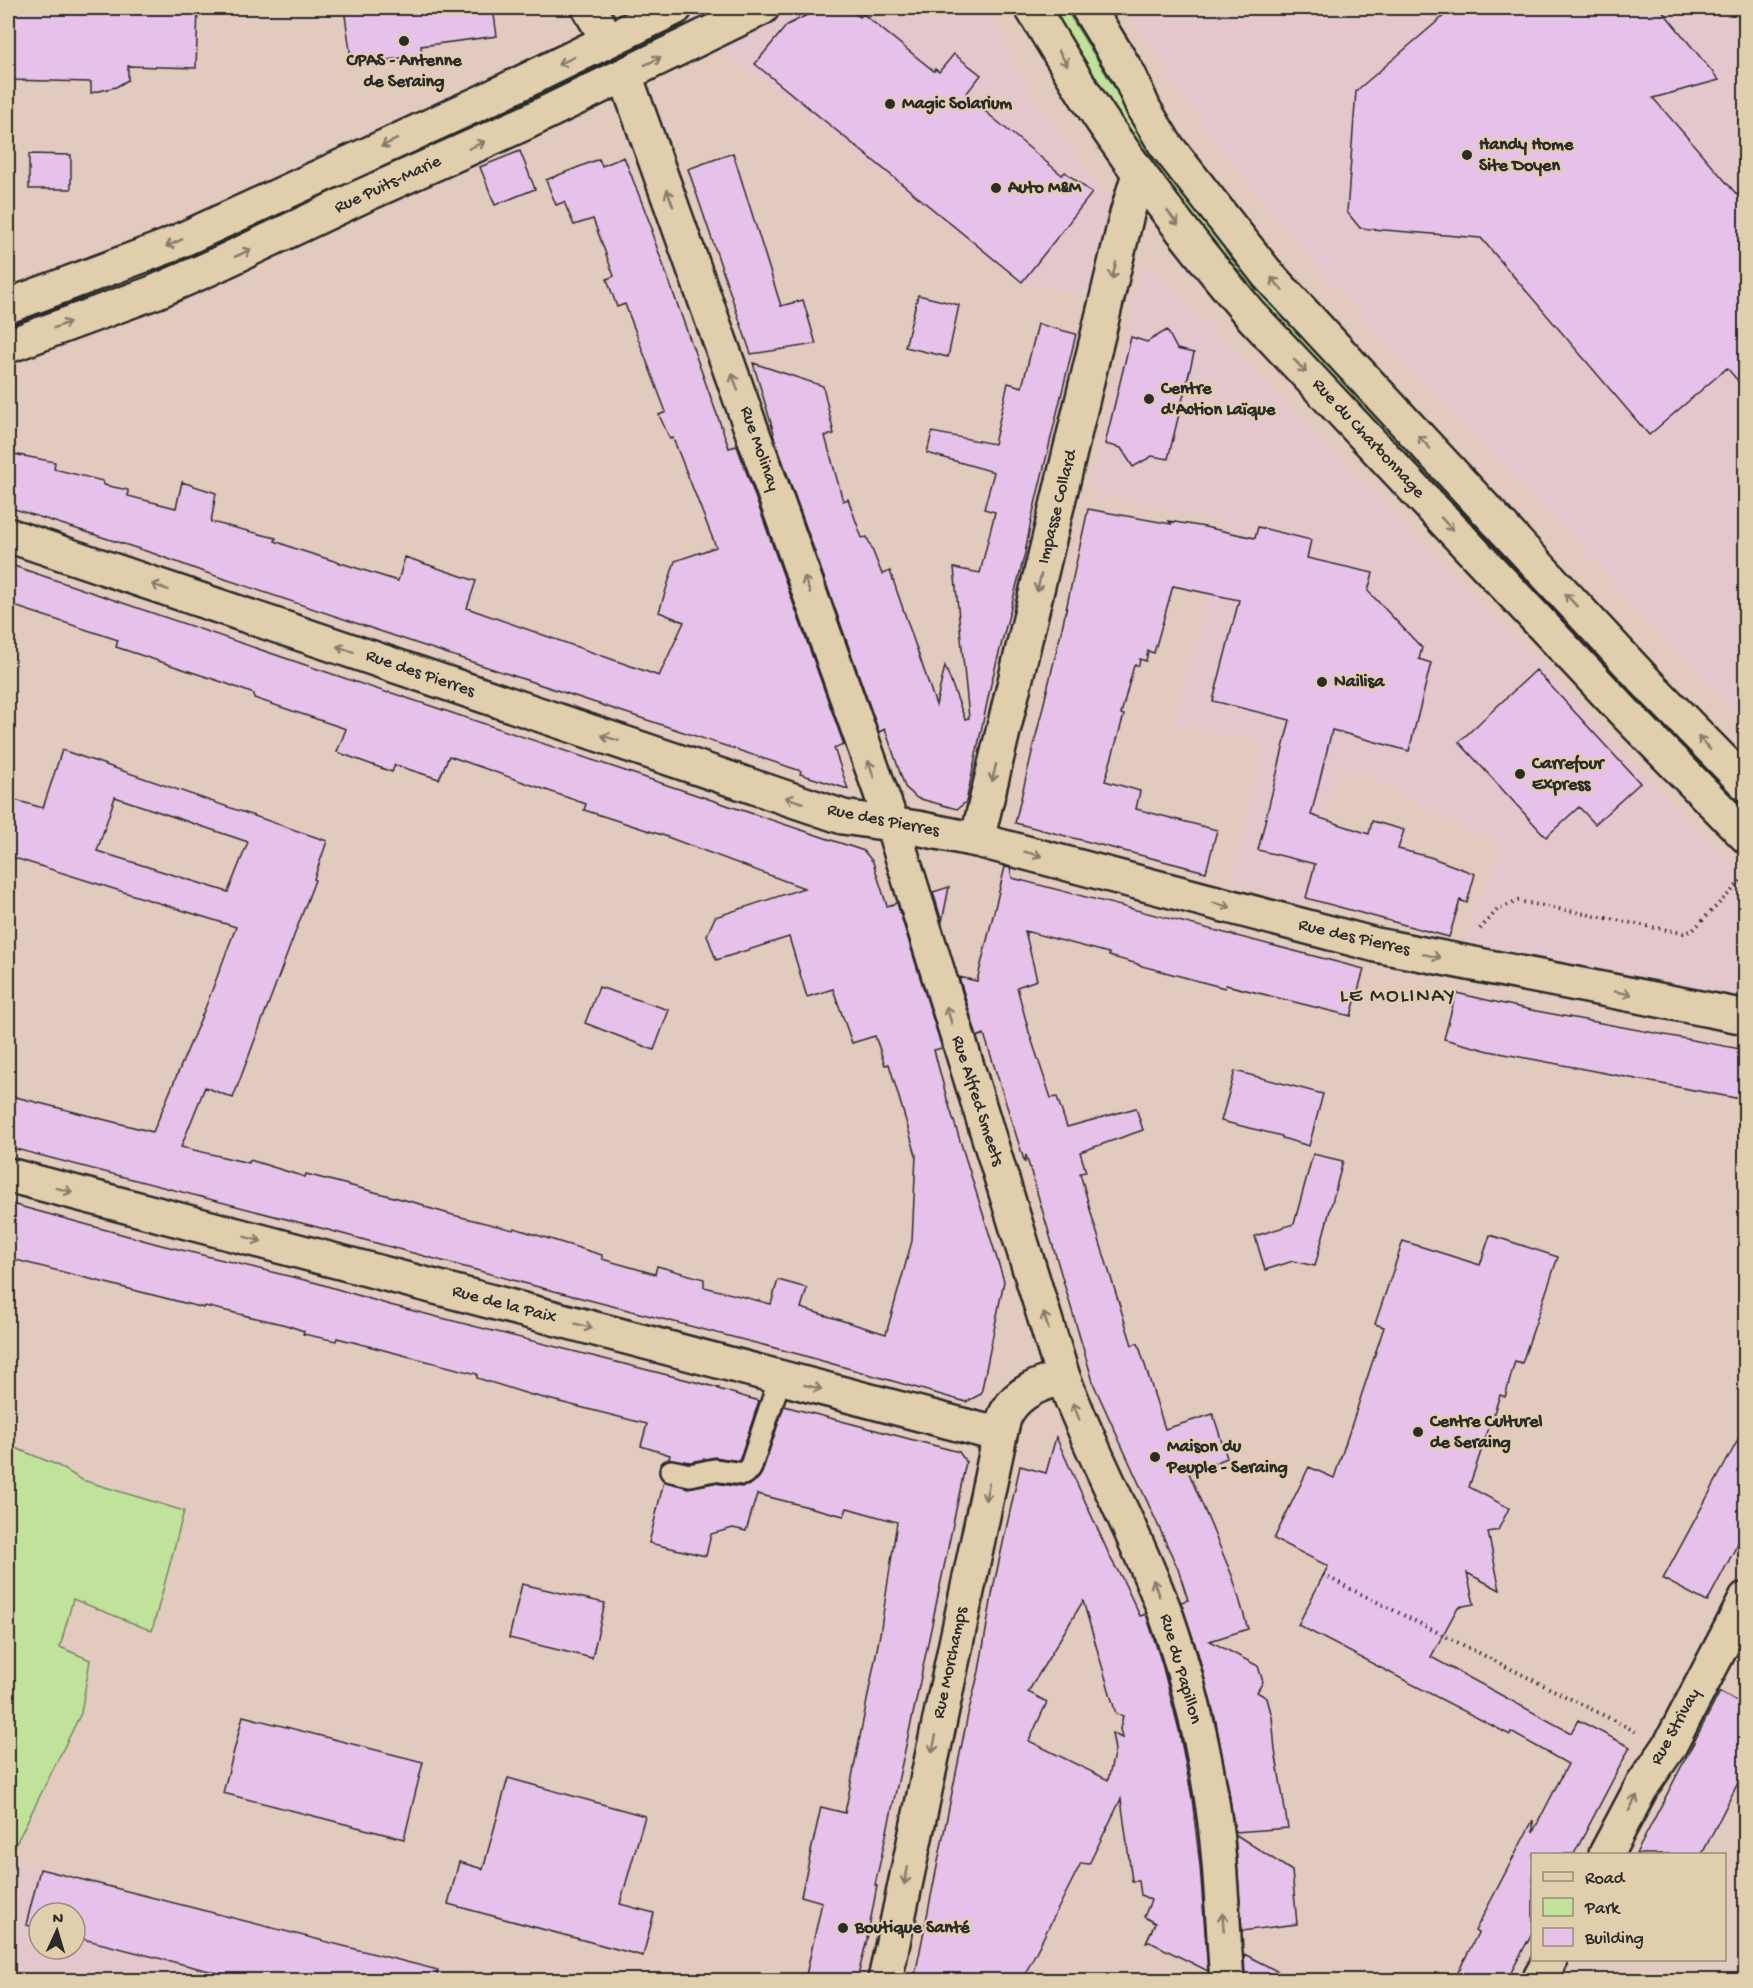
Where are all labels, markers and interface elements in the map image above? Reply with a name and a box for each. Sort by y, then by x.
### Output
marker: CPAS - Antenne de Seraing [397,34,411,48]
one-way arrow [1057,49,1069,66]
place label: CPAS - Antenne de Seraing [345,51,462,93]
one-way arrow [644,54,662,66]
one-way arrow [557,55,575,67]
place label: Magic Solarium [902,94,1012,115]
marker: Magic Solarium [883,97,897,111]
place label: Handy Home Site Doyen [1479,135,1574,177]
one-way arrow [381,138,399,150]
one-way arrow [468,138,486,150]
marker: Handy Home Site Doyen [1460,148,1474,162]
street label: Rue Puits-Marie [331,151,445,219]
place label: Auto M&M [1007,178,1082,199]
marker: Auto M&M [989,181,1003,195]
one-way arrow [663,189,674,208]
one-way arrow [1166,210,1179,226]
one-way arrow [166,238,184,249]
one-way arrow [233,246,251,258]
one-way arrow [1108,261,1119,280]
one-way arrow [1269,277,1284,292]
one-way arrow [52,319,71,330]
one-way arrow [1293,358,1307,373]
one-way arrow [728,373,739,392]
street label: Rue du Charbonnage [1307,375,1429,504]
place label: Centre d'Action Laïque [1160,379,1276,421]
marker: Centre d'Action Laïque [1142,392,1156,406]
street label: Rue Molinay [735,404,783,494]
one-way arrow [1417,435,1431,450]
street label: Impasse Collard [1034,446,1083,566]
one-way arrow [1440,516,1455,531]
one-way arrow [1033,574,1045,593]
one-way arrow [800,576,811,595]
one-way arrow [152,580,170,591]
one-way arrow [1564,593,1578,608]
one-way arrow [336,643,355,654]
street label: Rue des Pierres [363,646,479,703]
place label: Nailisa [1334,672,1385,693]
marker: Nailisa [1315,675,1329,689]
one-way arrow [601,732,619,743]
one-way arrow [1697,735,1712,750]
place label: Carrefour Express [1531,754,1606,796]
one-way arrow [865,760,876,779]
one-way arrow [987,763,999,782]
marker: Carrefour Express [1513,767,1527,781]
one-way arrow [785,794,804,805]
street label: Rue des Pierres [825,800,942,842]
one-way arrow [1024,849,1043,861]
one-way arrow [1212,899,1231,911]
street label: Rue des Pierres [1296,915,1413,961]
one-way arrow [1421,951,1441,962]
district label: LE MOLINAY [1340,985,1456,1010]
one-way arrow [1613,988,1632,999]
one-way arrow [943,1006,954,1025]
street label: Rue Alfred Smeets [946,1033,1008,1170]
one-way arrow [54,1184,73,1196]
one-way arrow [243,1234,262,1245]
street label: Rue de la Paix [450,1281,559,1329]
one-way arrow [1040,1312,1051,1331]
one-way arrow [574,1321,593,1332]
one-way arrow [803,1381,822,1393]
one-way arrow [1069,1402,1080,1420]
place label: Centre Culturel de Seraing [1429,1412,1542,1454]
marker: Centre Culturel de Seraing [1411,1425,1425,1439]
place label: Maison du Peuple - Seraing [1166,1437,1288,1479]
marker: Maison du Peuple - Seraing [1148,1450,1162,1464]
one-way arrow [981,1482,993,1501]
one-way arrow [1149,1579,1160,1598]
street label: Rue Morchamps [929,1604,973,1721]
street label: Rue du Papillon [1154,1612,1206,1727]
street label: Rue Strivay [1646,1685,1706,1769]
one-way arrow [928,1734,939,1754]
one-way arrow [1628,1794,1639,1812]
legend [1531,1853,1726,1961]
one-way arrow [900,1865,911,1885]
text: Road [1585,1869,1626,1890]
text: Park [1584,1899,1621,1920]
north arrow [27,1901,87,1961]
text: N [52,1910,64,1929]
one-way arrow [1217,1913,1228,1933]
place label: Boutique Santé [854,1918,970,1939]
marker: Boutique Santé [836,1921,850,1935]
text: Building [1584,1929,1644,1950]

